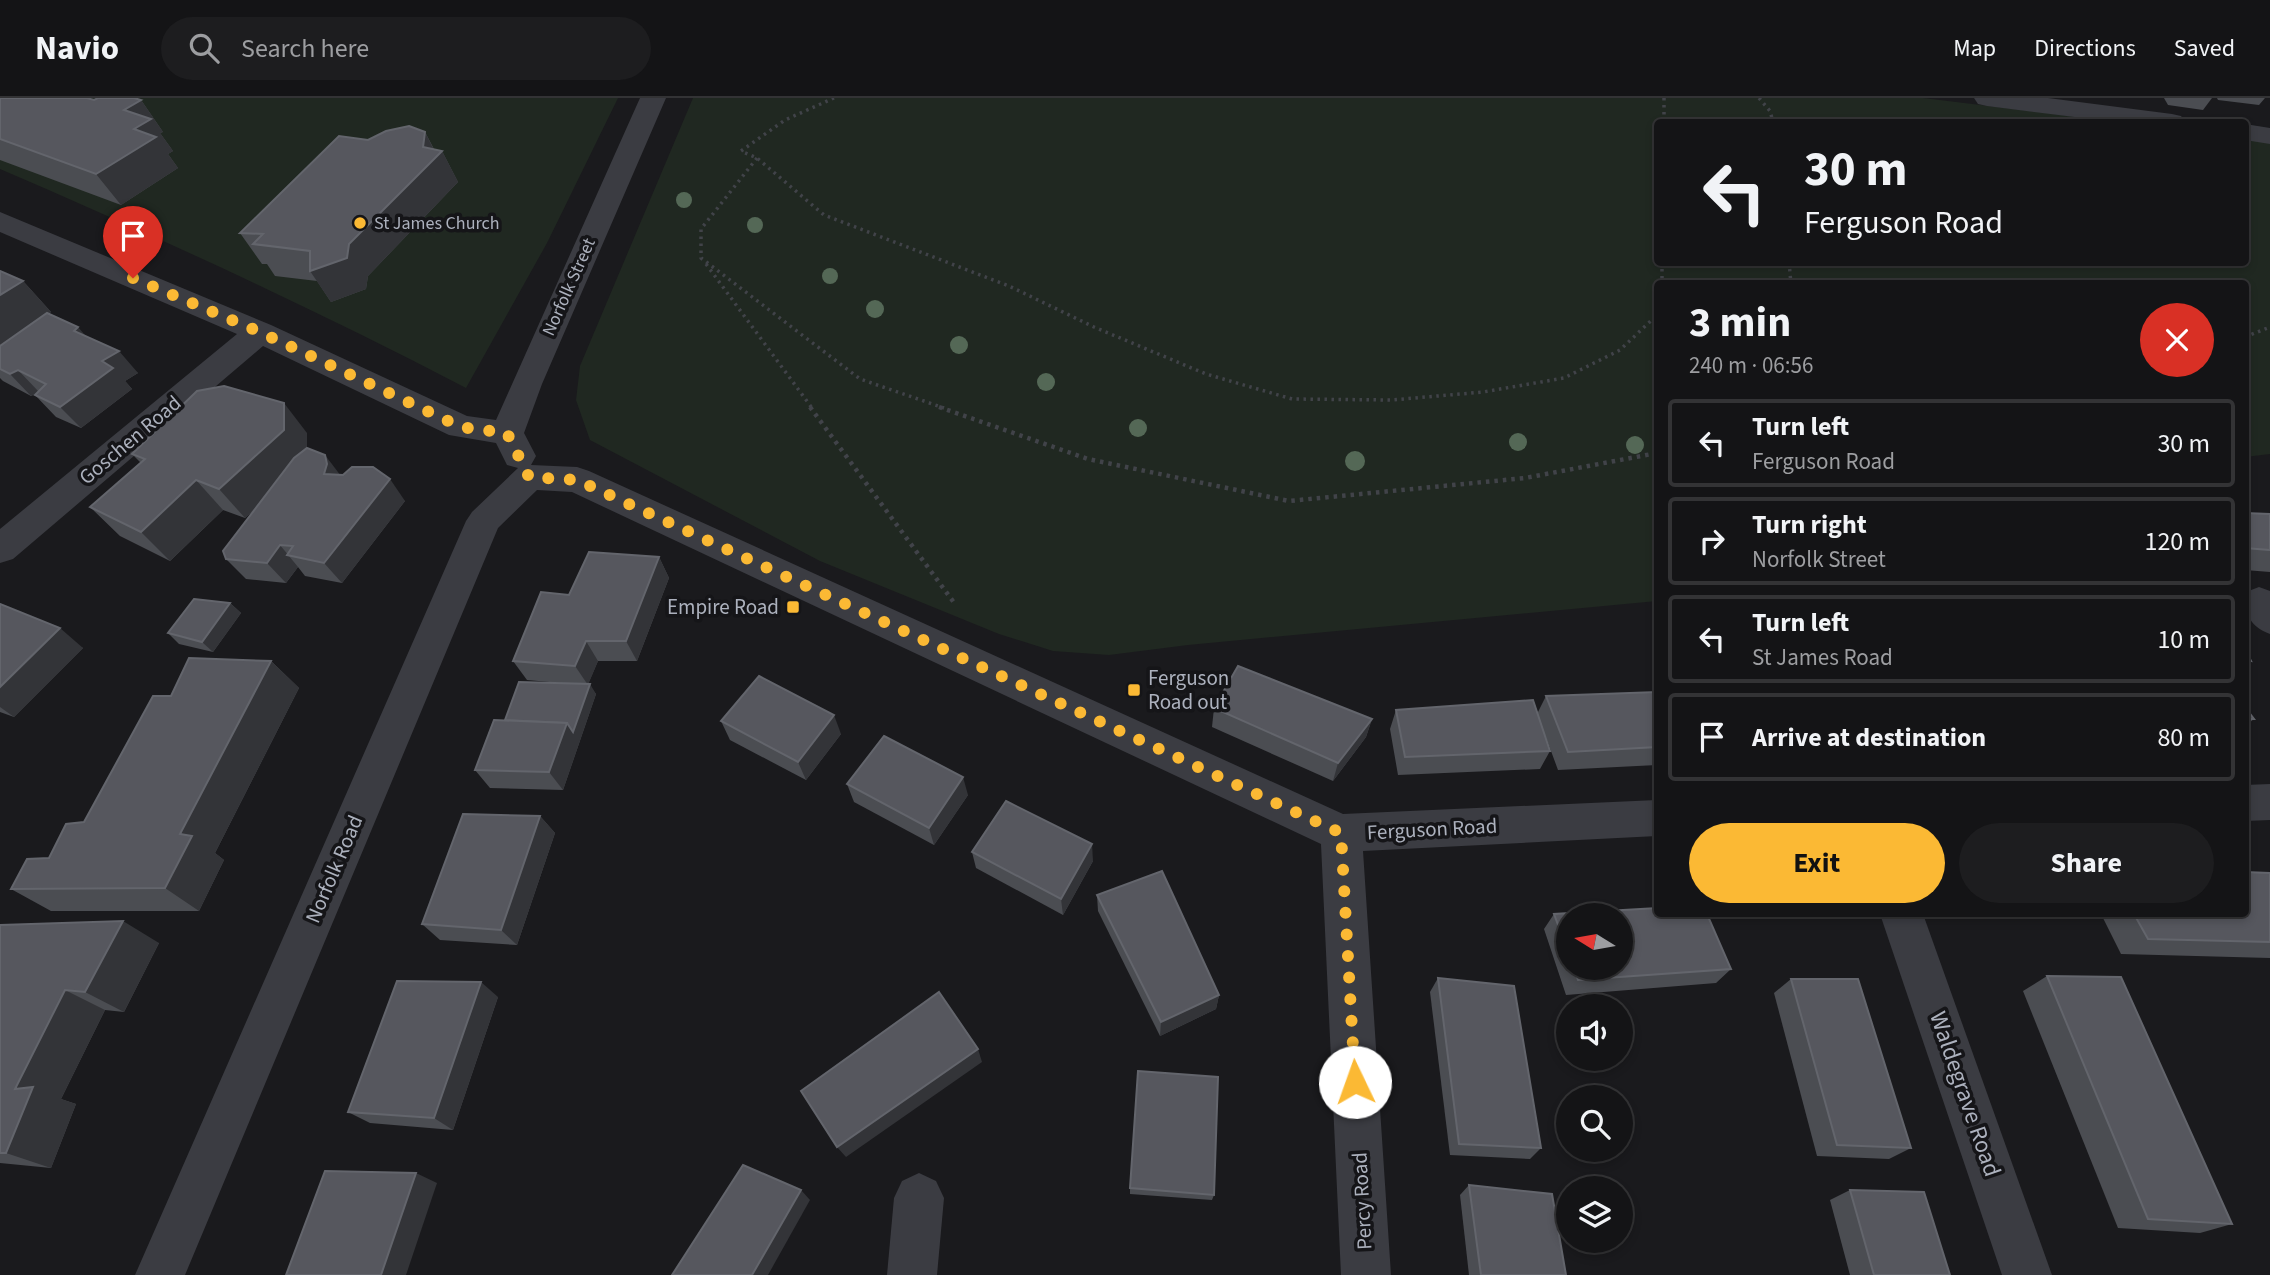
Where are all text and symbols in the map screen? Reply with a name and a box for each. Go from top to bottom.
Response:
search box [161,17,651,80]
text: Navio [35,25,119,72]
icon: search [185,29,223,67]
text: Search here [241,30,369,67]
text: Map [1953,31,1996,66]
text: Directions [2034,31,2136,66]
text: Saved [2174,31,2235,66]
text: 30 m [1804,135,1908,205]
icon: left [1689,147,1780,238]
text: Ferguson Road [1804,200,2003,246]
pin [103,206,163,278]
place label: St James Church [374,211,499,236]
marker: St James Church [352,215,368,231]
icon: arrive [114,217,152,255]
street label: Norfolk Street [536,234,602,340]
text: 3 min [1689,293,1791,353]
button: close [2140,303,2214,377]
text: 240 m · 06:56 [1689,349,1813,382]
street label: Goschen Road [72,388,188,492]
text: Turn left [1752,408,1849,445]
icon: left [1693,424,1731,462]
text: 30 m [2157,425,2210,462]
text: Ferguson Road [1752,445,1895,478]
text: Turn right [1752,506,1867,543]
icon: right [1693,522,1731,560]
text: 120 m [2144,523,2210,560]
text: Norfolk Street [1752,543,1886,576]
place label: Empire Road [667,592,779,622]
marker: Empire Road [785,599,801,615]
text: Turn left [1752,604,1849,641]
icon: left [1693,620,1731,658]
text: 10 m [2157,621,2210,658]
text: St James Road [1752,641,1893,674]
place label: Ferguson Road out [1148,663,1229,717]
marker: Ferguson Road out [1126,682,1142,698]
icon: arrive [1693,718,1731,756]
text: Arrive at destination [1752,719,1986,756]
text: 80 m [2157,719,2210,756]
street label: Norfolk Road [298,810,370,928]
street label: Ferguson Road [1366,811,1498,847]
button: Exit [1689,823,1945,903]
button: Share [1959,823,2214,903]
north arrow [1556,903,1633,980]
map controls [1556,903,1633,1253]
button: sound [1556,994,1633,1071]
street label: Waldegrave Road [1920,1007,2010,1181]
position arrow [1318,1045,1392,1119]
button: search [1556,1085,1633,1162]
street label: Percy Road [1344,1151,1380,1251]
button: layers [1556,1176,1633,1253]

